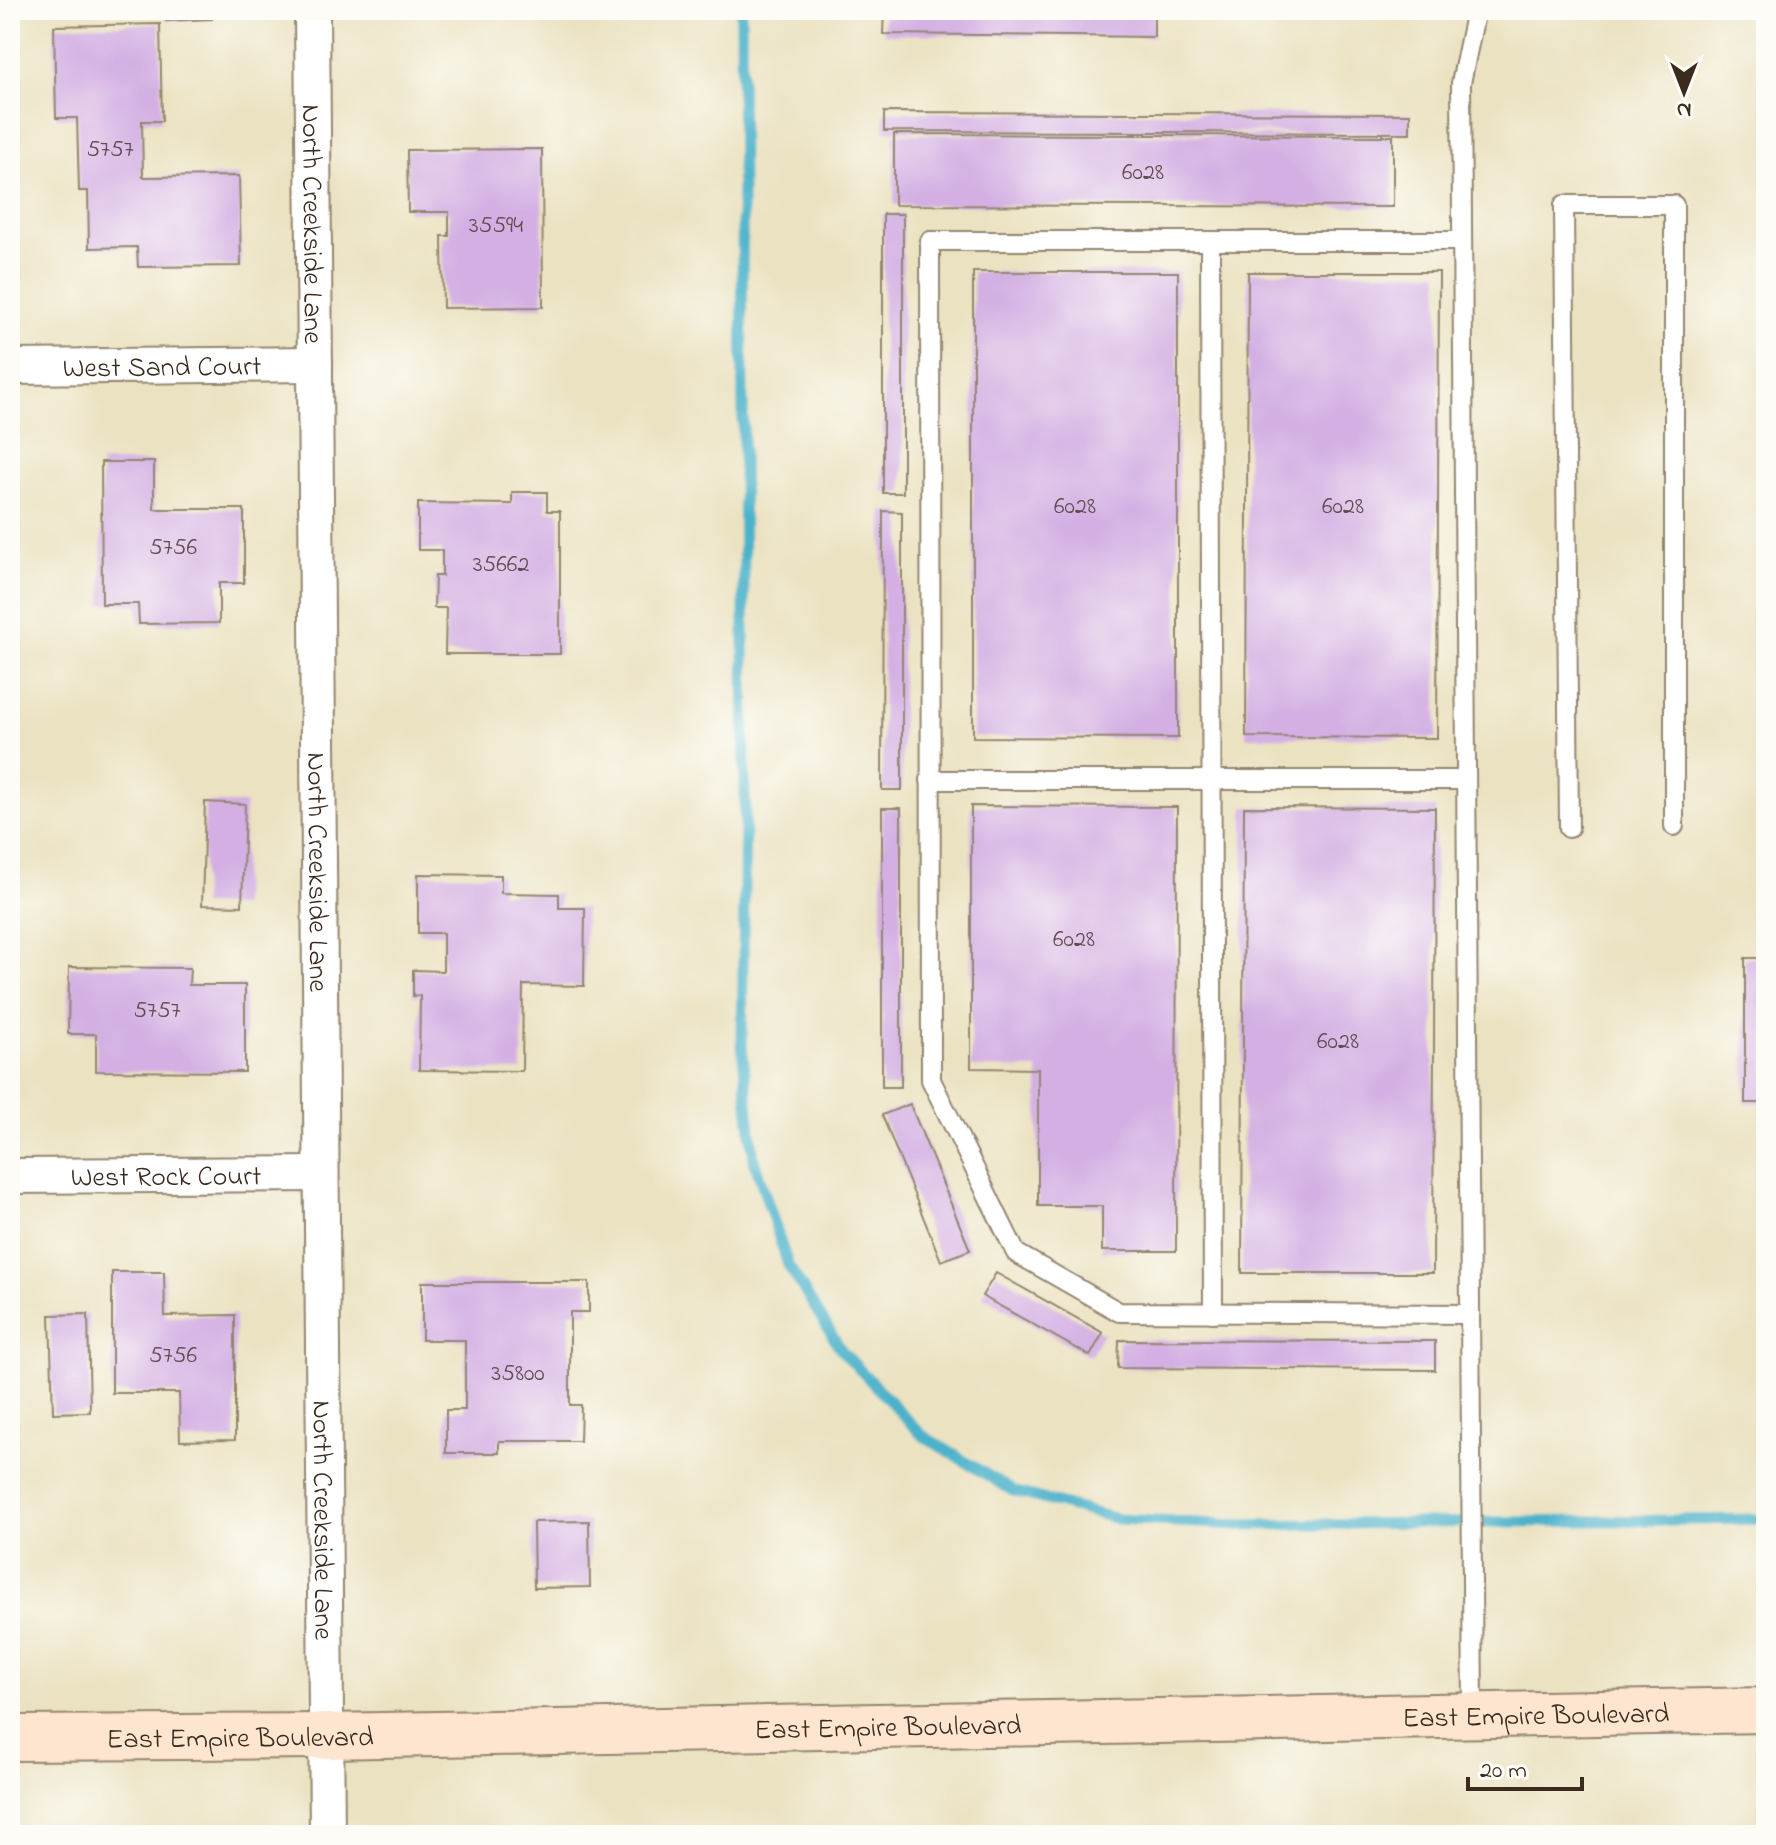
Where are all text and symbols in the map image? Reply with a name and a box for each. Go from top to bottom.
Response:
north arrow [1644,52,1724,132]
text: N [1677,93,1691,125]
street label: North Creekside Lane [289,104,332,345]
house number: 5757 [86,133,134,168]
house number: 6028 [1122,156,1164,191]
house number: 35594 [469,209,523,244]
street label: West Sand Court [63,348,262,390]
house number: 6028 [1054,490,1096,525]
house number: 6028 [1322,490,1364,525]
house number: 5756 [149,531,197,566]
house number: 35662 [473,548,529,583]
street label: North Creekside Lane [294,752,337,993]
house number: 6028 [1053,923,1095,958]
house number: 5757 [133,994,181,1029]
house number: 6028 [1317,1025,1359,1060]
street label: West Rock Court [71,1157,262,1200]
house number: 5756 [149,1339,197,1374]
house number: 35800 [491,1357,545,1392]
street label: North Creekside Lane [299,1400,342,1641]
street label: East Empire Boulevard [1402,1695,1670,1741]
street label: East Empire Boulevard [754,1706,1022,1752]
street label: East Empire Boulevard [106,1718,374,1761]
scale bar [1468,1741,1582,1791]
text: 20 m [1480,1754,1527,1789]

